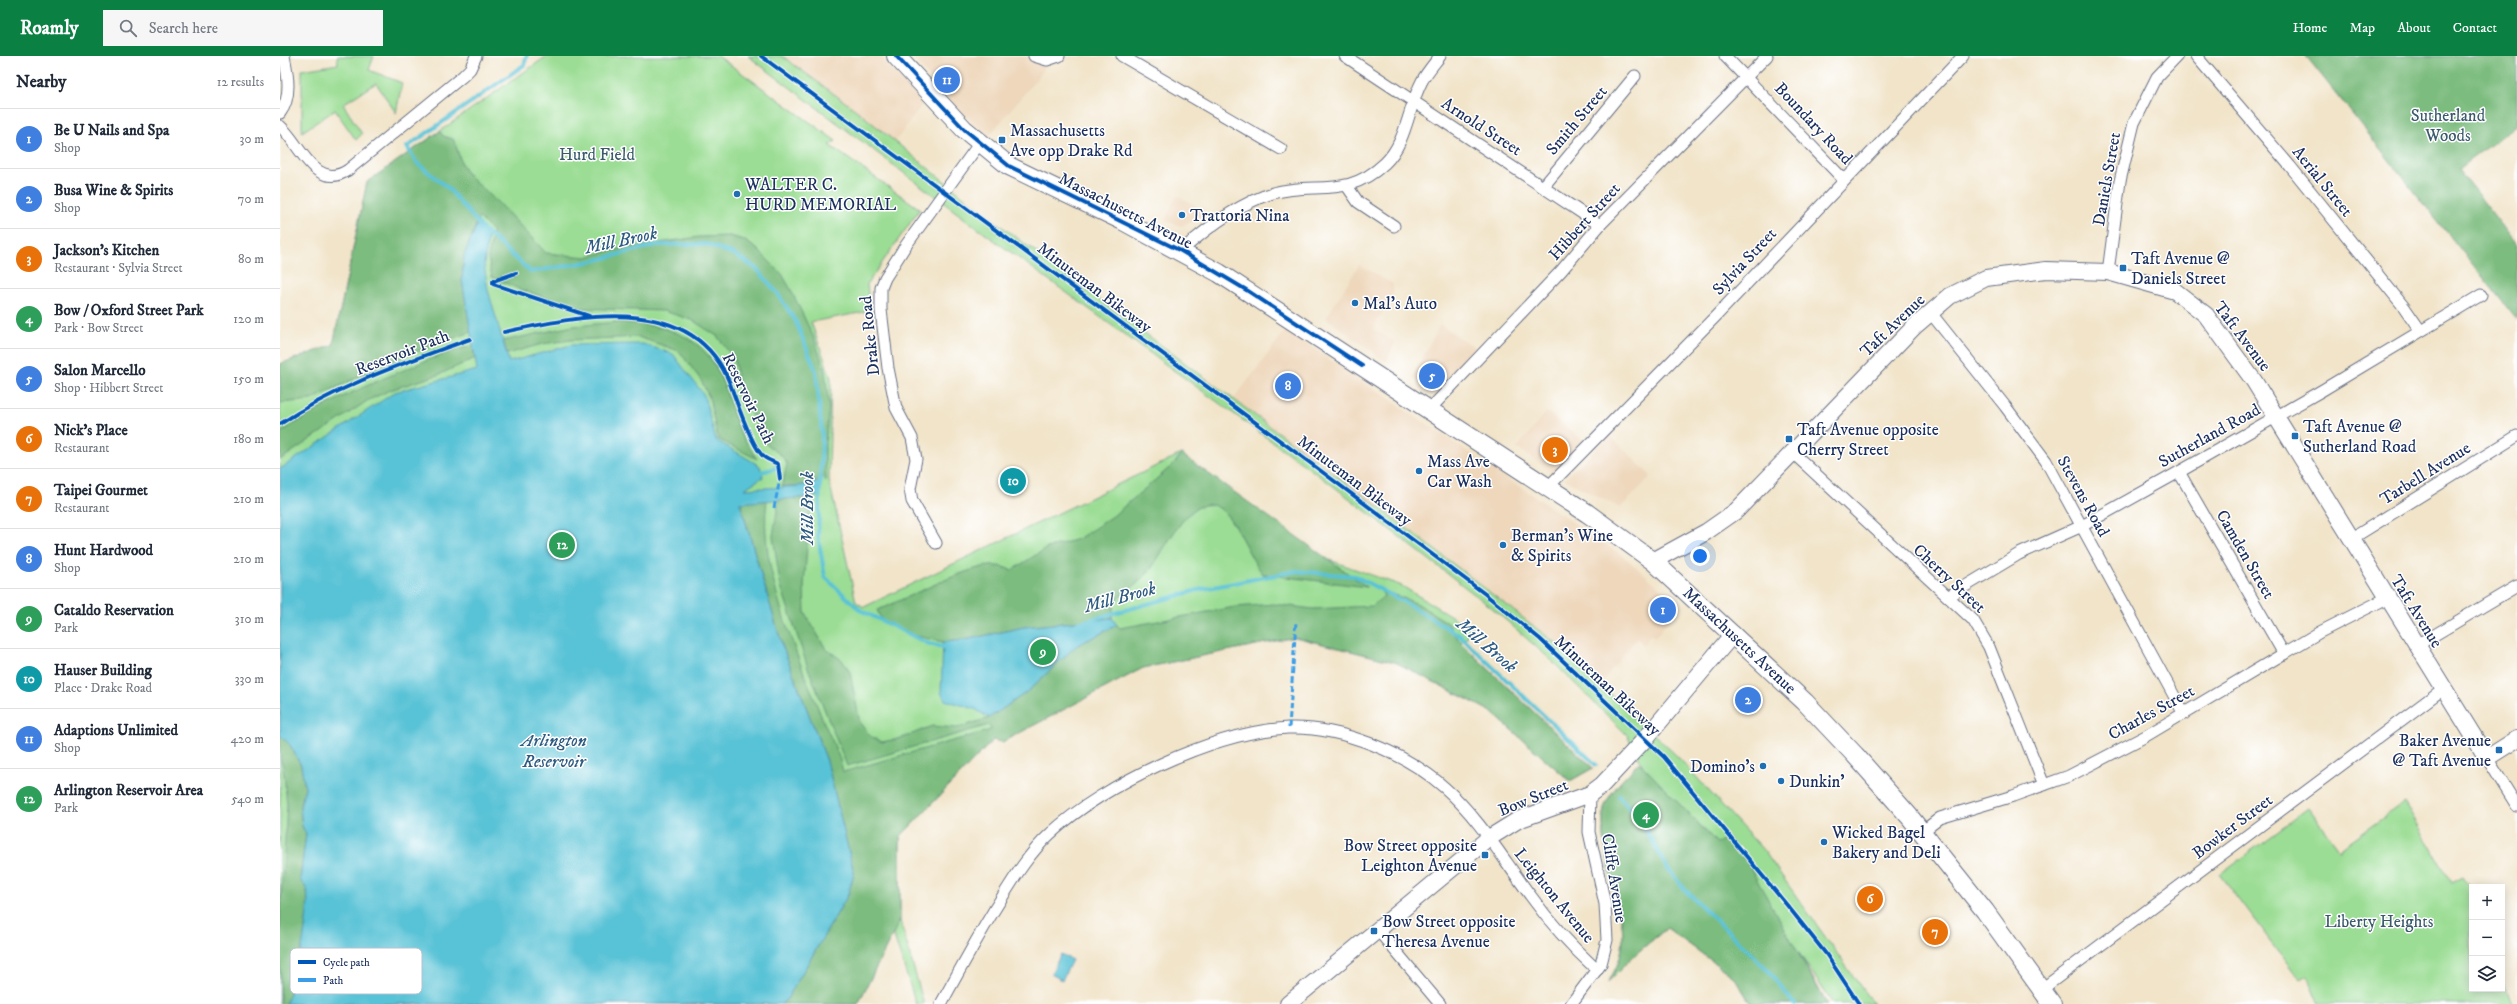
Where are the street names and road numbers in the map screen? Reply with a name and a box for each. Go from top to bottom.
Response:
street label: Boundary Road [1769,78,1857,170]
street label: Smith Street [1541,81,1613,160]
street label: Arnold Street [1437,93,1526,161]
street label: Daniels Street [2088,130,2126,228]
street label: Aerial Street [2287,142,2358,222]
street label: Massachusetts Avenue [1055,168,1196,254]
street label: Hibbert Street [1544,178,1626,265]
street label: Sylvia Street [1708,223,1782,300]
street label: Minuteman Bikeway [1033,237,1157,339]
street label: Taft Avenue [1856,289,1930,362]
street label: Drake Road [855,294,885,377]
street label: Taft Avenue [2209,297,2276,376]
street label: Reservoir Path [352,325,453,381]
street label: Reservoir Path [717,349,780,448]
street label: Sutherland Road [2155,399,2265,473]
street label: Minuteman Bikeway [1293,430,1417,532]
street label: Tarbell Avenue [2376,437,2475,510]
street label: Stevens Road [2052,452,2115,541]
street label: Camden Street [2211,506,2280,604]
street label: Cherry Street [1908,539,1991,618]
street label: Taft Avenue [2385,571,2447,652]
street label: Massachusetts Avenue [1678,582,1801,699]
street label: Minuteman Bikeway [1549,631,1666,742]
street label: Charles Street [2104,680,2199,746]
street label: Bow Street [1495,774,1572,822]
street label: Bowker Street [2188,789,2278,864]
street label: Cliffe Avenue [1596,832,1632,924]
street label: Leighton Avenue [1509,844,1599,948]

